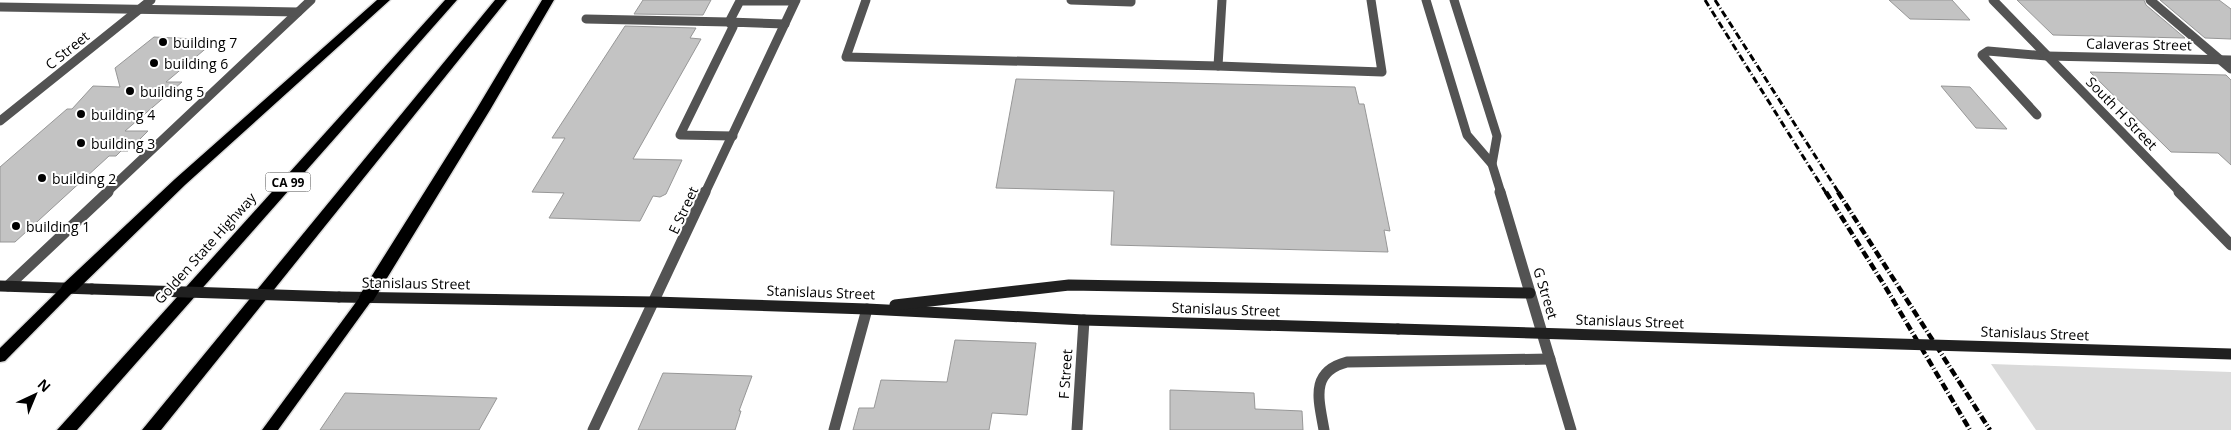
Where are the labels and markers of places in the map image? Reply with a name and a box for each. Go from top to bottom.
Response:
place label: building 7 [173,33,237,52]
marker: building 7 [157,36,169,48]
place label: building 6 [164,54,228,73]
marker: building 6 [148,57,160,69]
place label: building 5 [140,82,204,101]
marker: building 5 [124,85,136,97]
place label: building 4 [91,105,155,124]
marker: building 4 [75,108,87,120]
place label: building 3 [91,134,155,153]
marker: building 3 [75,137,87,149]
place label: building 2 [52,169,116,188]
marker: building 2 [36,172,48,184]
place label: building 1 [26,217,90,236]
marker: building 1 [10,220,22,232]

